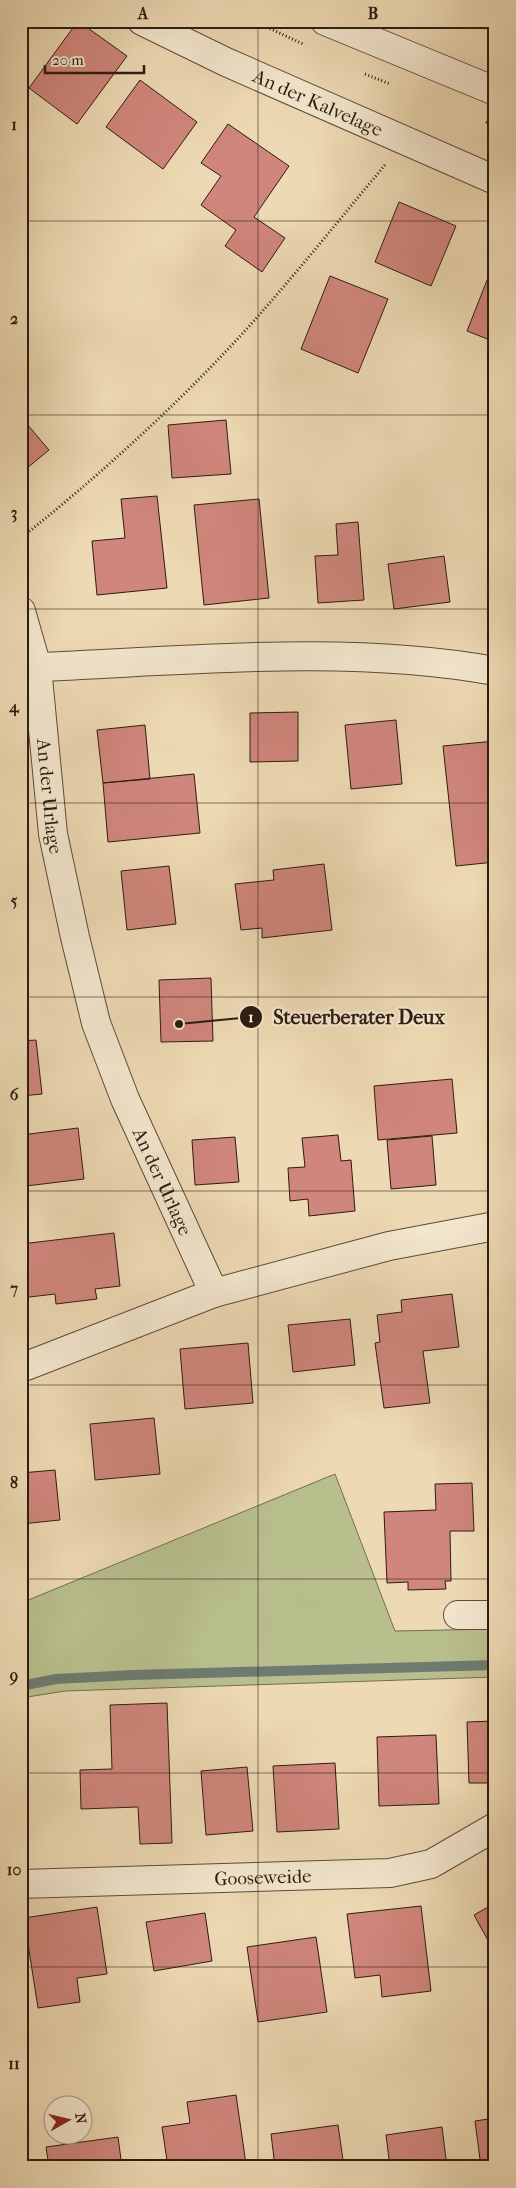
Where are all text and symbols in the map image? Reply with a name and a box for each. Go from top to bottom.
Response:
text: A [137,4,149,23]
text: B [368,4,378,23]
scale bar [45,42,144,74]
text: 20 m [52,51,84,69]
street label: An der Kalvelage [249,65,386,141]
text: 1 [11,115,17,134]
text: 2 [10,309,18,328]
text: 3 [11,503,17,523]
text: 4 [8,697,20,717]
street label: An der Urlage [32,737,67,856]
text: 5 [11,891,18,910]
callout: Steuerberater Deux [238,999,455,1034]
text: Steuerberater Deux [273,1006,445,1029]
text: 1 [248,1008,254,1026]
text: 6 [10,1085,19,1104]
street label: An der Urlage [127,1124,196,1239]
text: 7 [9,1279,18,1298]
text: 8 [10,1473,18,1492]
text: 9 [9,1666,18,1686]
text: 10 [7,1860,21,1879]
street label: Gooseweide [214,1865,312,1890]
text: 11 [8,2054,20,2073]
north arrow [42,2096,92,2146]
text: N [71,2112,90,2125]

